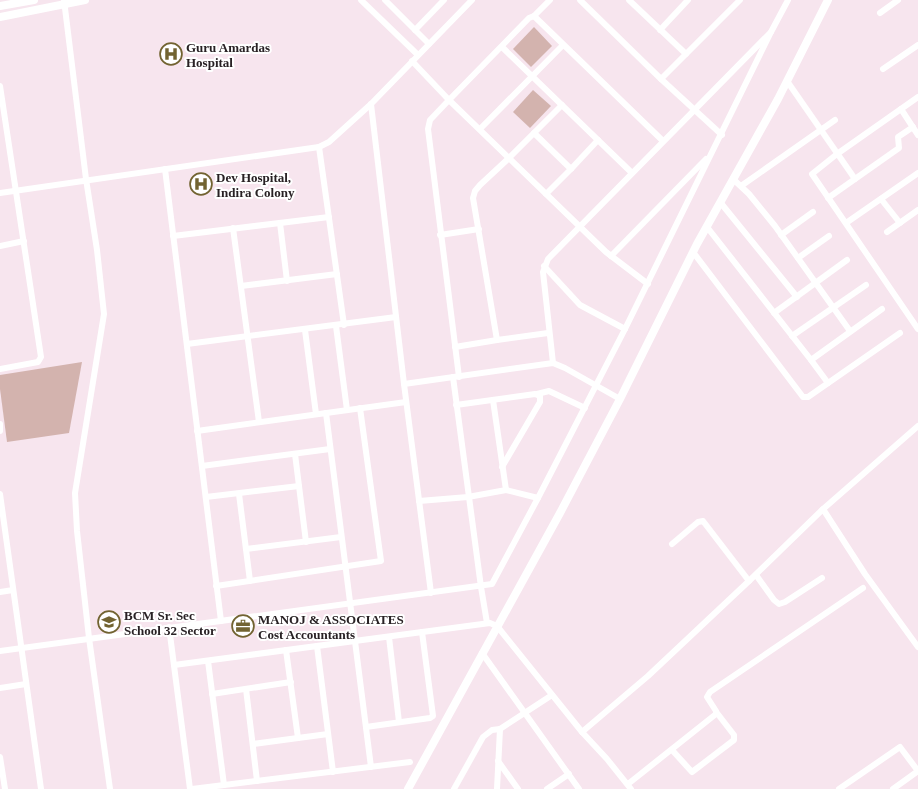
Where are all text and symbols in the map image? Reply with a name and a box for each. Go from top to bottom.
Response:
place label: Guru Amardas Hospital [186,40,270,70]
hospital icon: Guru Amardas Hospital [158,41,184,67]
place label: Dev Hospital, Indira Colony [216,170,295,200]
hospital icon: Dev Hospital, Indira Colony [188,171,214,197]
place label: BCM Sr. Sec School 32 Sector [124,608,216,638]
school or university icon: BCM Sr. Sec School 32 Sector [96,609,122,635]
place label: MANOJ & ASSOCIATES Cost Accountants [258,612,404,642]
office icon: MANOJ & ASSOCIATES Cost Accountants [230,613,256,639]

